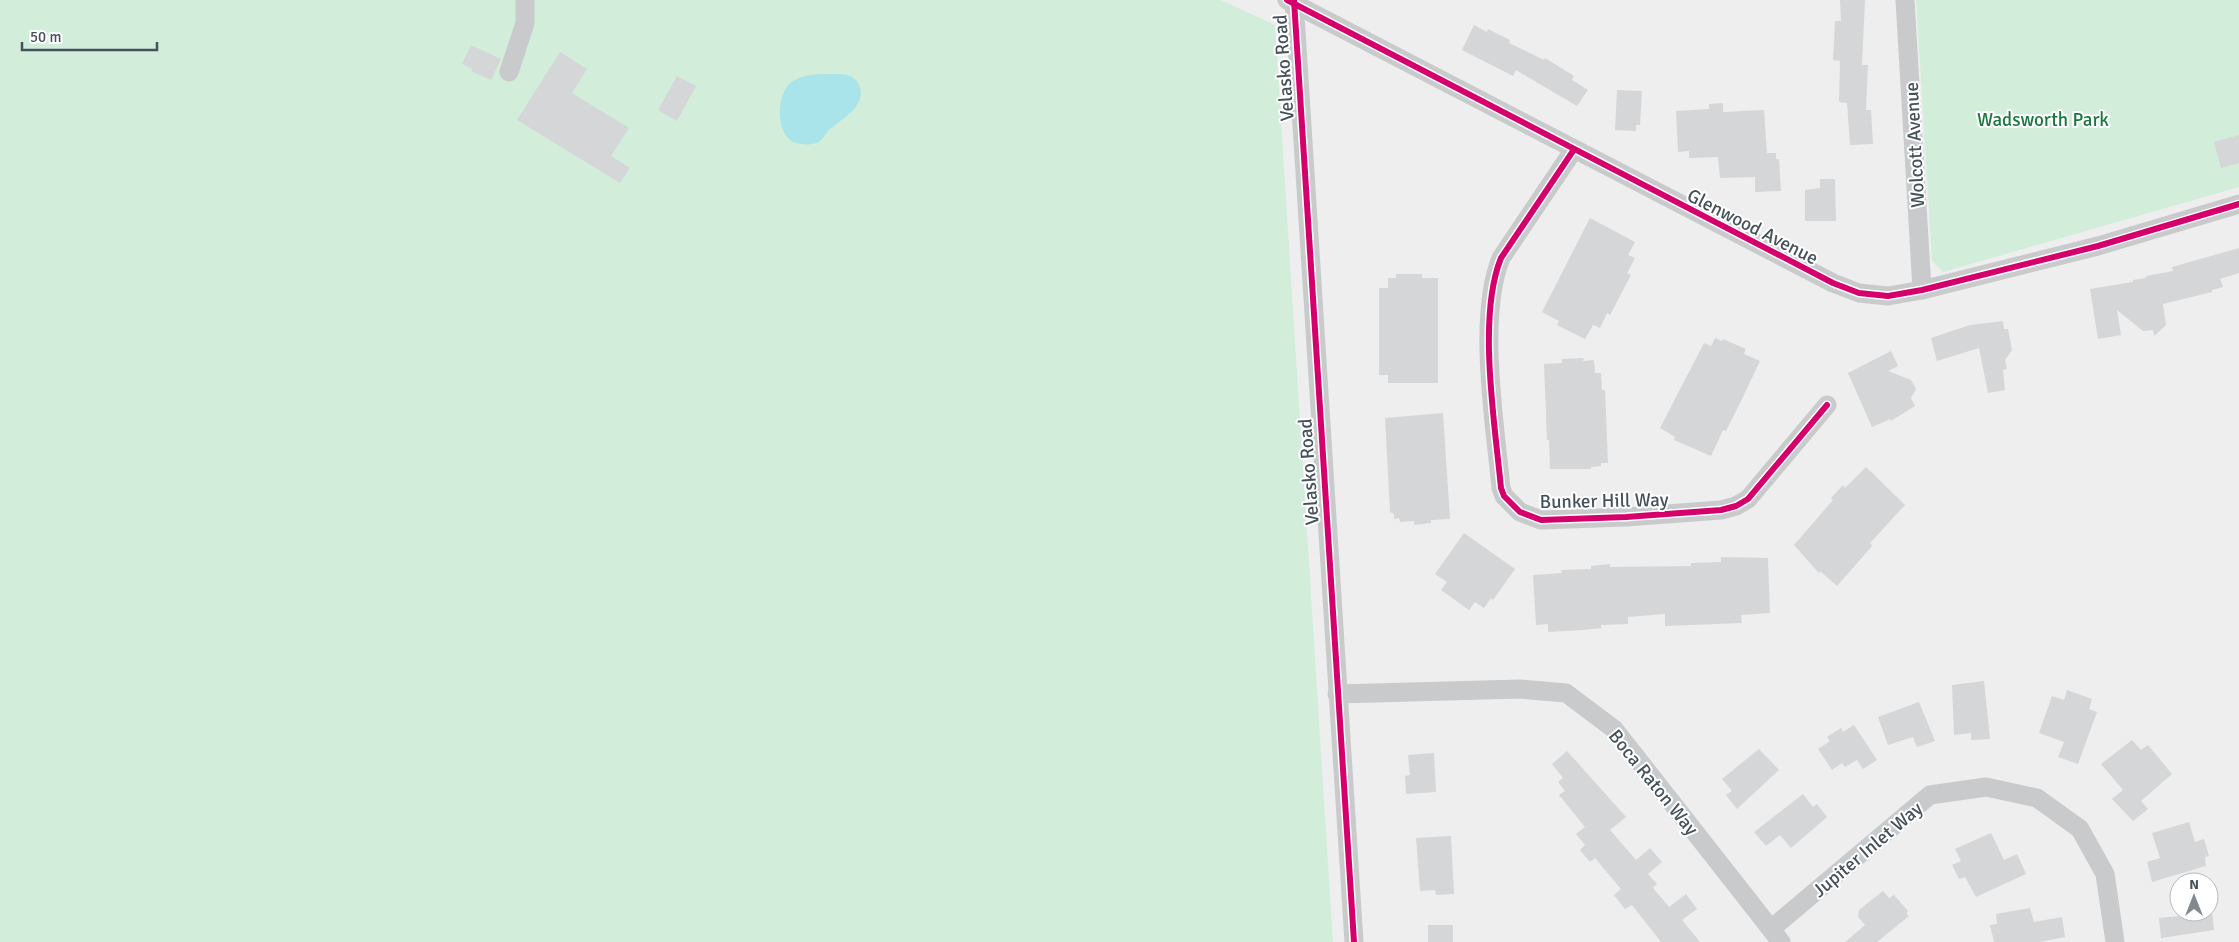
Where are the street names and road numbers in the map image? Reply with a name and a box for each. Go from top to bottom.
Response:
street label: Velasko Road [1268,14,1300,122]
street label: Wolcott Avenue [1900,81,1930,209]
street label: Glenwood Avenue [1683,183,1822,270]
street label: Velasko Road [1293,418,1325,526]
street label: Bunker Hill Way [1539,488,1669,514]
street label: Boca Raton Way [1603,725,1703,841]
street label: Jupiter Inlet Way [1808,797,1928,903]

